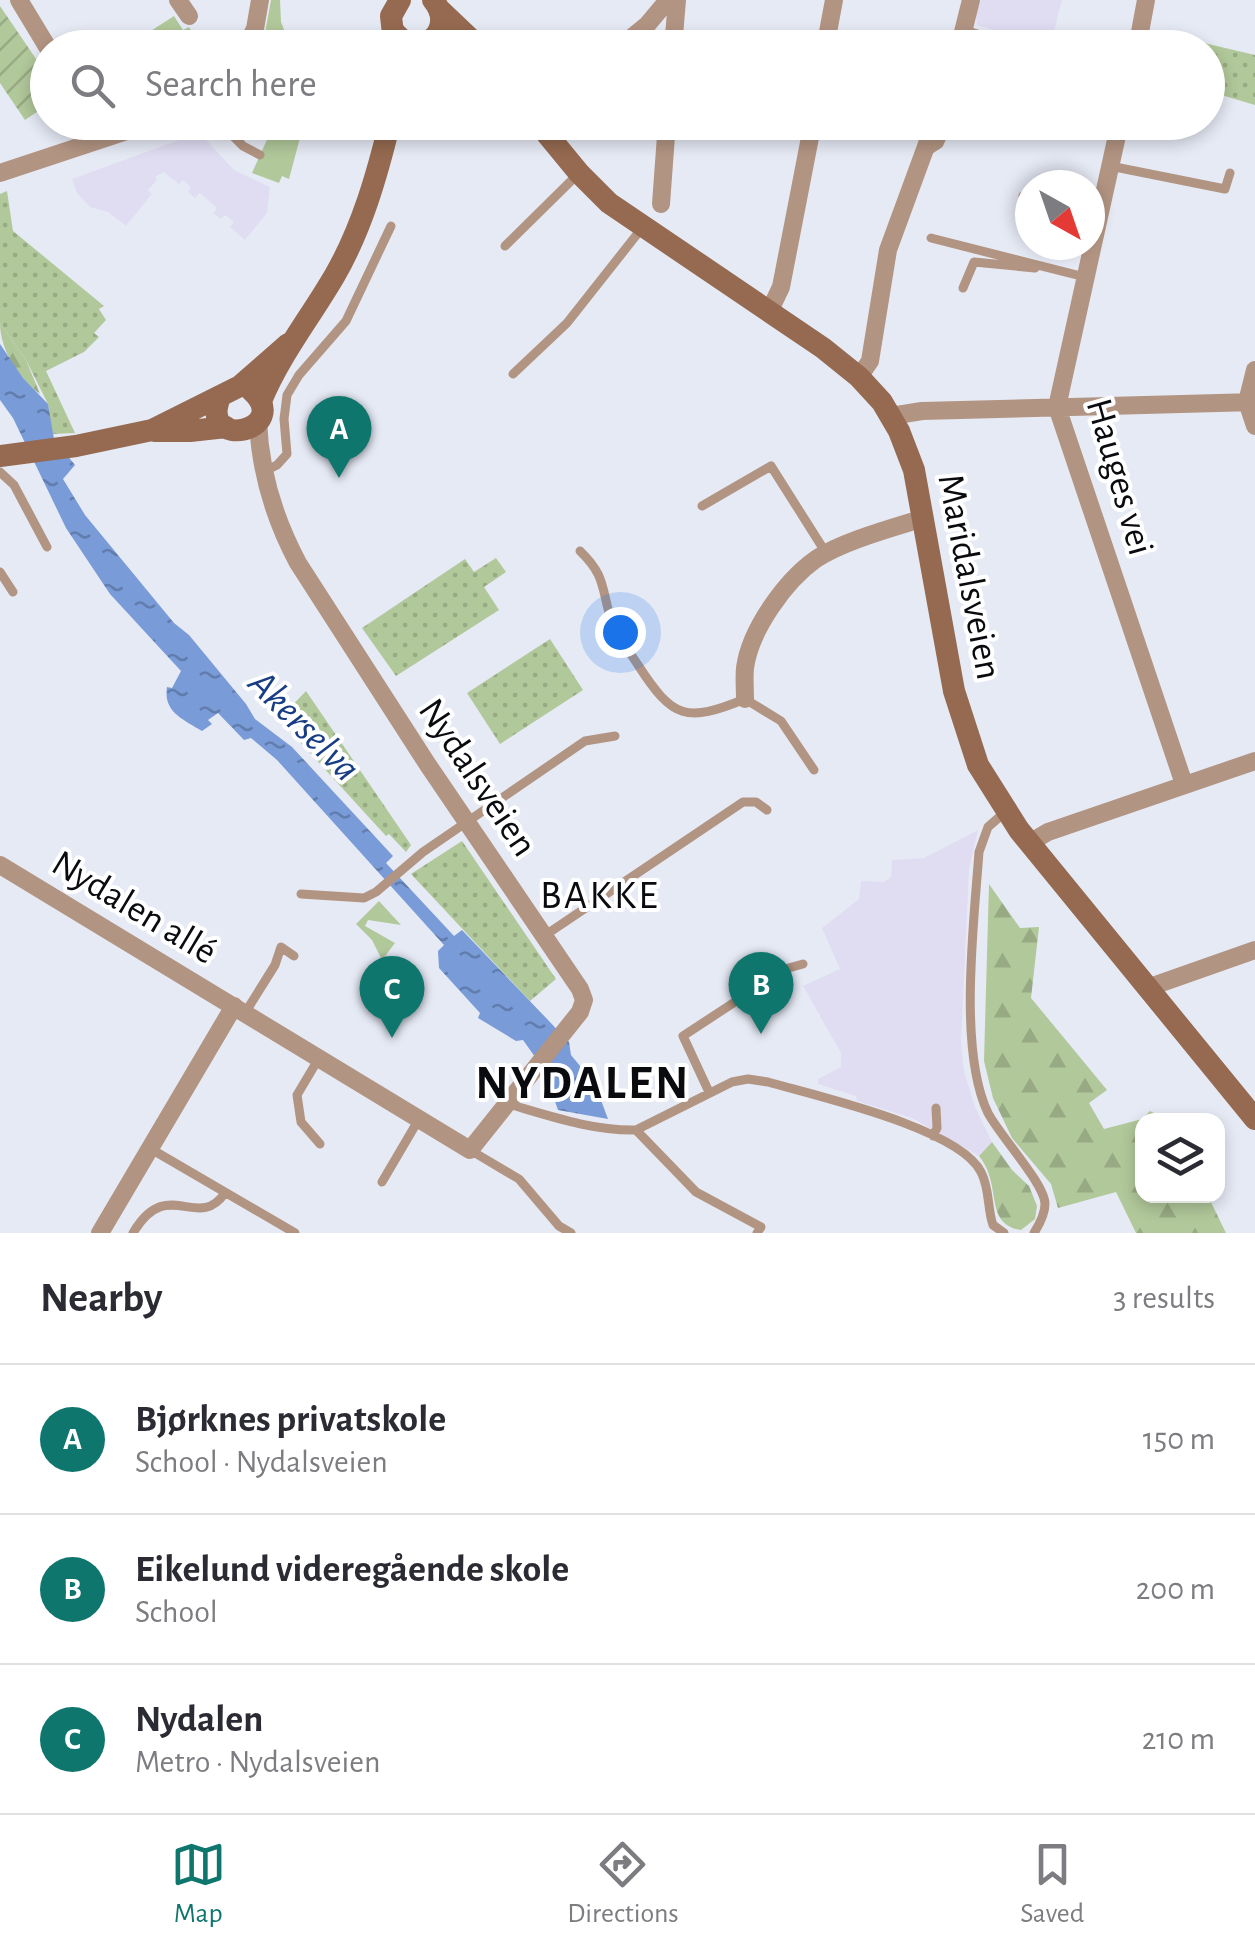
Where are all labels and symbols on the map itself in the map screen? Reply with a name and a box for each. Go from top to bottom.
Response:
north arrow [1015,170,1105,260]
street label: Hauges vei [1079,394,1159,560]
pin: A [306,396,372,478]
street label: Maridalsveien [930,471,1008,683]
your location [595,607,646,658]
water label: Akerselva [240,662,367,789]
street label: Nydalsveien [411,693,543,863]
street label: Nydalen allé [45,844,223,972]
district label: BAKKE [540,876,660,916]
pin: B [728,952,794,1034]
pin: C [360,956,424,1038]
district label: NYDALEN [475,1060,691,1108]

